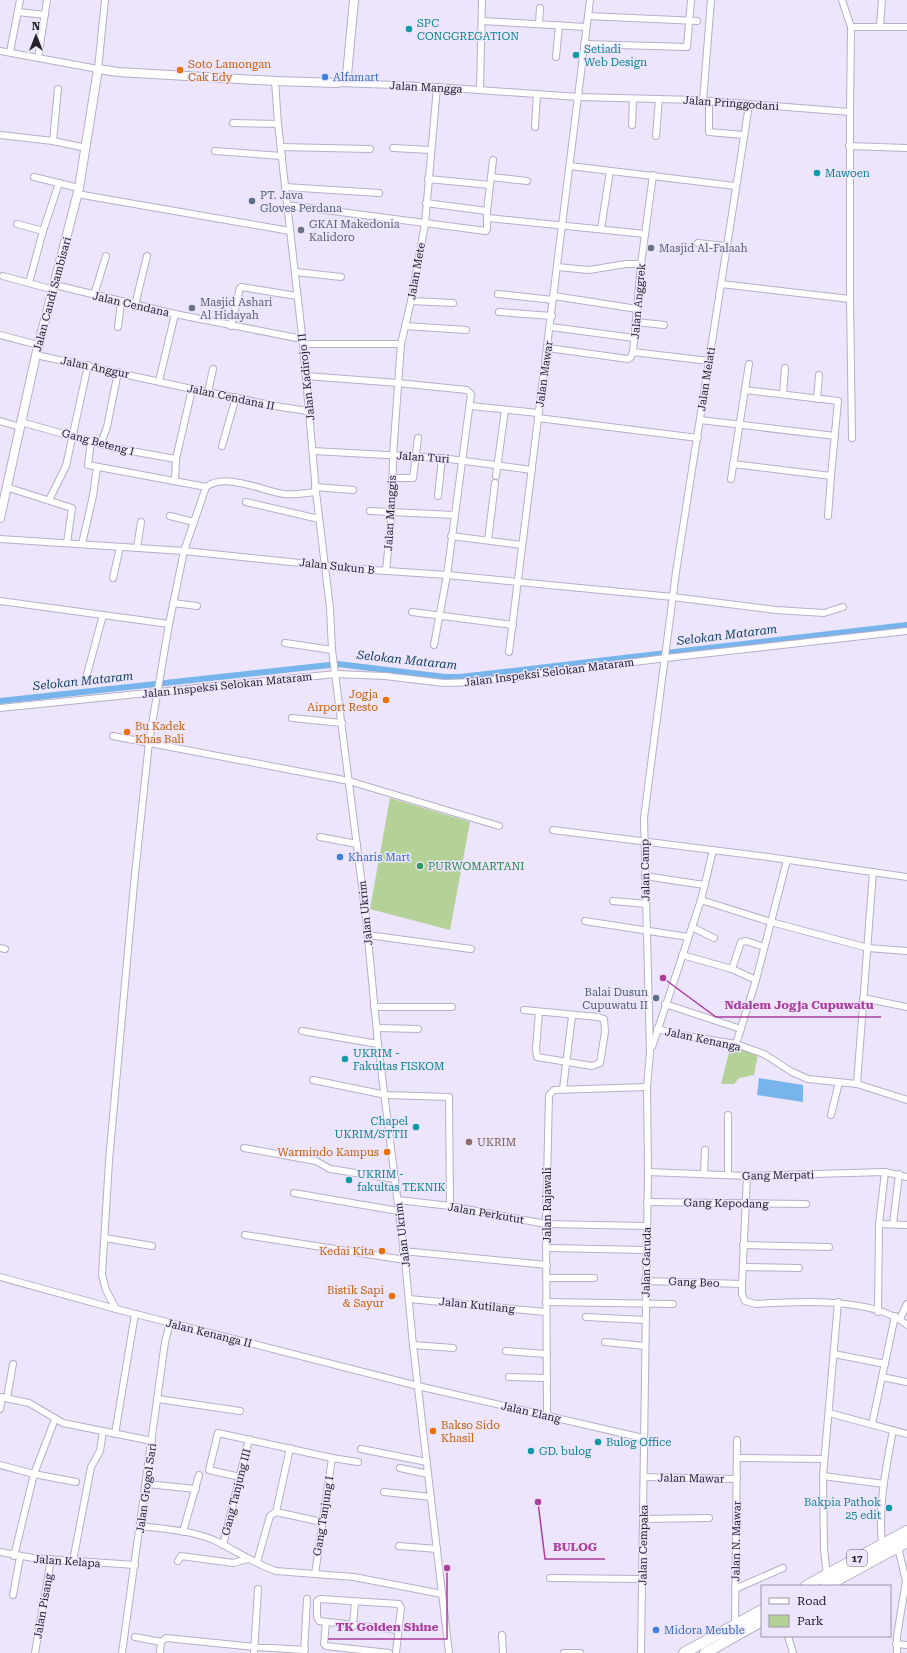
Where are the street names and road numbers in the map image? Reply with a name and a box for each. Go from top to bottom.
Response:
street label: Jalan Mangga [389,79,463,96]
street label: Jalan Pringgodani [683,94,780,113]
street label: Jalan Candi Sambisari [31,235,74,353]
street label: Jalan Mete [405,242,428,301]
street label: Jalan Anggrek [629,263,648,339]
street label: Jalan Cendana [91,289,171,320]
street label: Jalan Kadirojo II [295,333,318,421]
street label: Jalan Mawar [533,340,556,408]
street label: Jalan Melati [695,346,718,412]
street label: Jalan Anggur [59,354,131,381]
street label: Jalan Cendana II [186,382,276,413]
street label: Gang Beteng I [60,427,136,458]
street label: Jalan Turi [396,449,450,466]
street label: Jalan Manggis [382,475,399,551]
street label: Jalan Sukun B [299,556,375,577]
street label: Jalan Inspeksi Selokan Mataram [463,656,635,689]
street label: Jalan Inspeksi Selokan Mataram [141,670,313,701]
street label: Jalan Camp [638,839,653,901]
street label: Jalan Ukrim [356,880,375,946]
street label: Jalan Kenanga [664,1025,742,1054]
street label: Jalan Rajawali [541,1167,554,1243]
street label: Gang Merpati [742,1168,815,1183]
street label: Gang Kepodang [683,1196,769,1211]
street label: Jalan Perkutut [447,1200,525,1227]
street label: Jalan Ukrim [392,1202,413,1268]
street label: Jalan Garuda [639,1227,654,1297]
street label: Gang Beo [668,1275,720,1290]
street label: Jalan Kutilang [438,1295,516,1316]
street label: Jalan Kenanga II [165,1317,253,1350]
street label: Jalan Elang [500,1399,563,1426]
street label: Jalan Grogol Sari [134,1442,159,1534]
street label: Gang Tanjung III [219,1447,254,1537]
street label: Jalan Mawar [658,1471,725,1486]
street label: Gang Tanjung I [311,1475,336,1557]
street label: Jalan N. Mawar [729,1500,744,1581]
street label: Jalan Cempaka [636,1504,651,1585]
road number: 17 [847,1550,867,1566]
street label: Jalan Kelapa [33,1553,101,1570]
street label: Jalan Pisang [31,1572,56,1640]

